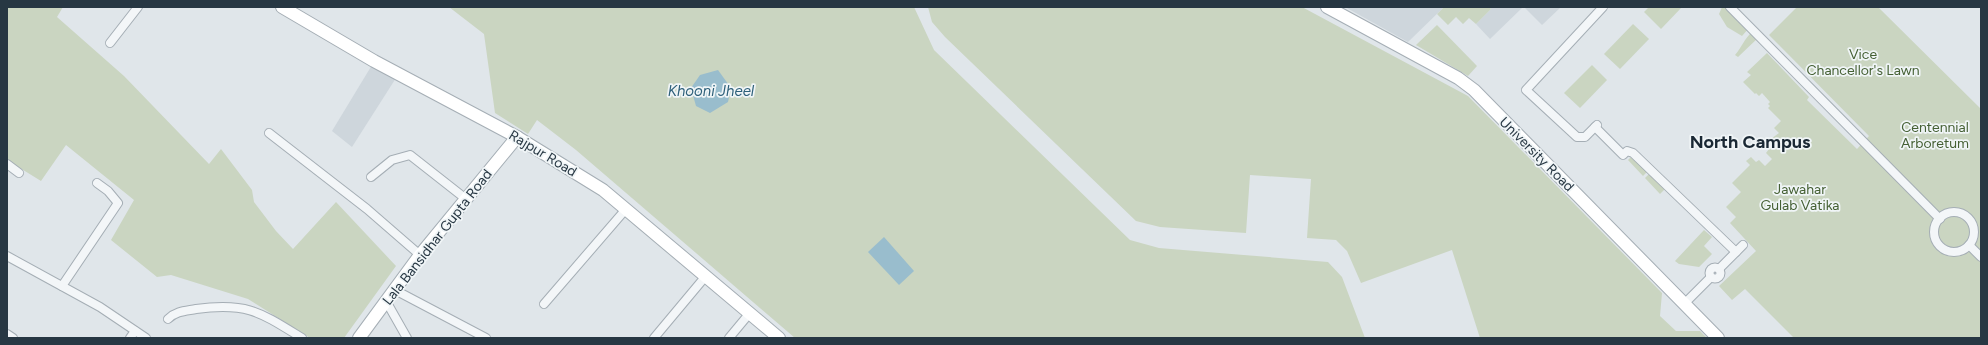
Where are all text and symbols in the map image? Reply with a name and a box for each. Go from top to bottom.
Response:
park label: Vice Chancellor's Lawn [1807,46,1920,79]
water label: Khooni Jheel [668,82,755,100]
street label: University Road [1496,113,1578,195]
park label: Centennial Arboretum [1901,119,1969,152]
street label: Rajpur Road [506,127,580,180]
district label: North Campus [1690,131,1811,153]
street label: Lala Bansidhar Gupta Road [379,166,496,309]
park label: Jawahar Gulab Vatika [1761,181,1839,214]

